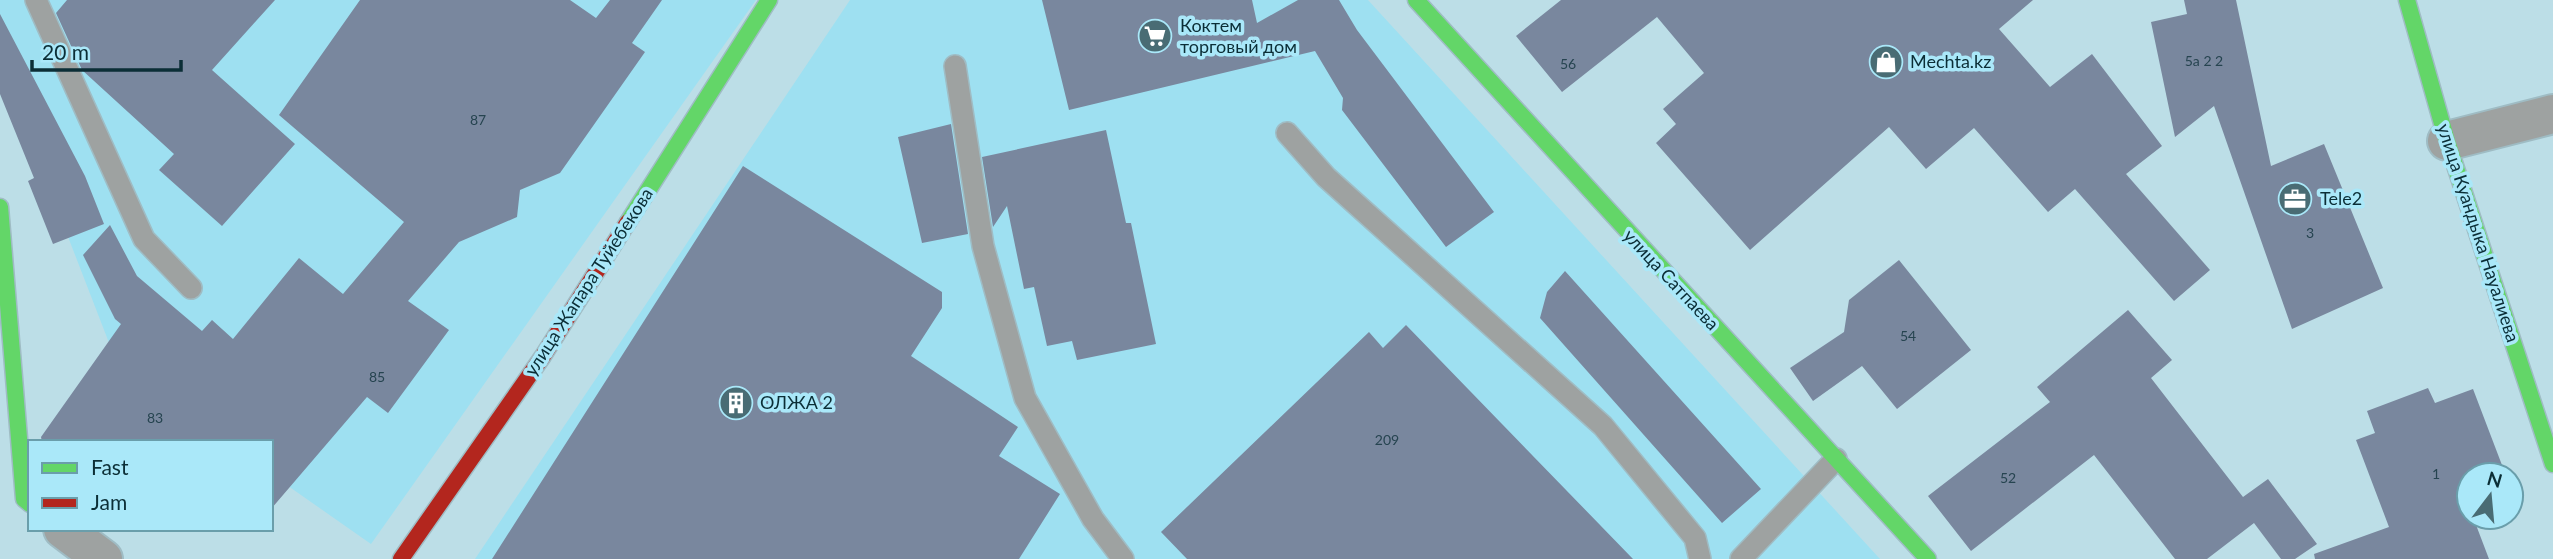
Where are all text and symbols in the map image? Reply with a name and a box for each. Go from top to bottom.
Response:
place label: Коктем торговый дом [1180,14,1297,57]
supermarket icon: Коктем торговый дом [1136,17,1174,55]
scale bar [32,28,180,72]
text: 20 m [42,39,89,64]
shop icon: Mechta.kz [1867,43,1905,81]
place label: Mechta.kz [1910,50,1991,72]
house number: 5а 2 2 [2185,52,2223,69]
house number: 56 [1560,55,1576,72]
house number: 87 [470,111,486,128]
street label: улица Куандыка Науалиева [2433,121,2525,345]
office icon: Tele2 [2276,180,2314,218]
street label: улица Жапара Туйебекова [519,184,657,379]
place label: Tele2 [2320,187,2362,209]
street label: улица Сатпаева [1619,224,1724,334]
house number: 3 [2306,224,2314,241]
house number: 54 [1900,327,1916,344]
house number: 85 [369,368,385,385]
building icon: ОЛЖА 2 [717,384,755,422]
place label: ОЛЖА 2 [760,391,833,413]
house number: 83 [147,409,163,426]
house number: 209 [1375,431,1399,448]
legend [28,440,273,531]
text: Fast [91,454,129,479]
north arrow [2455,461,2525,531]
house number: 1 [2432,465,2440,482]
text: N [2485,466,2505,492]
house number: 52 [2000,469,2016,486]
text: Jam [91,489,127,514]

